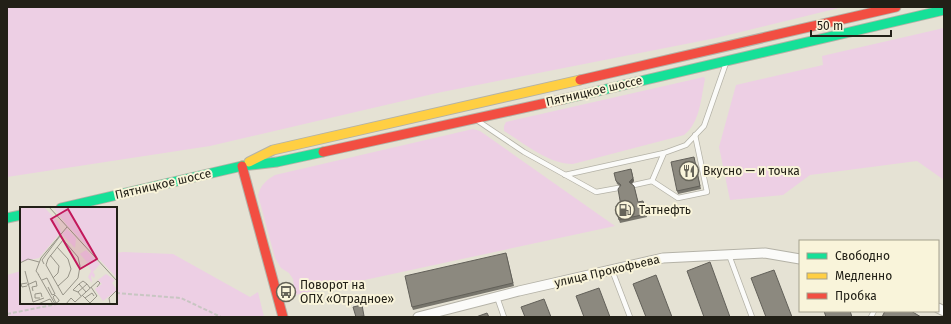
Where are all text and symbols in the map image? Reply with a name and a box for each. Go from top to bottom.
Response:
scale bar [811,12,891,38]
text: 50 m [817,19,843,33]
street label: Пятницкое шоссе [544,73,644,109]
restaurant icon: Вкусно — и точка [678,160,700,182]
place label: Вкусно — и точка [703,164,800,178]
street label: Пятницкое шоссе [113,166,213,202]
fuel station icon: Татнефть [614,199,636,221]
place label: Татнефть [639,203,691,217]
inset map [20,207,117,304]
legend [799,240,939,312]
text: Свободно [835,249,890,263]
street label: улица Прокофьева [553,252,661,290]
text: Медленно [835,269,892,283]
place label: Поворот на ОПХ «Отрадное» [300,278,394,306]
bus stop icon: Поворот на ОПХ «Отрадное» [275,281,297,303]
text: Пробка [835,289,877,303]

